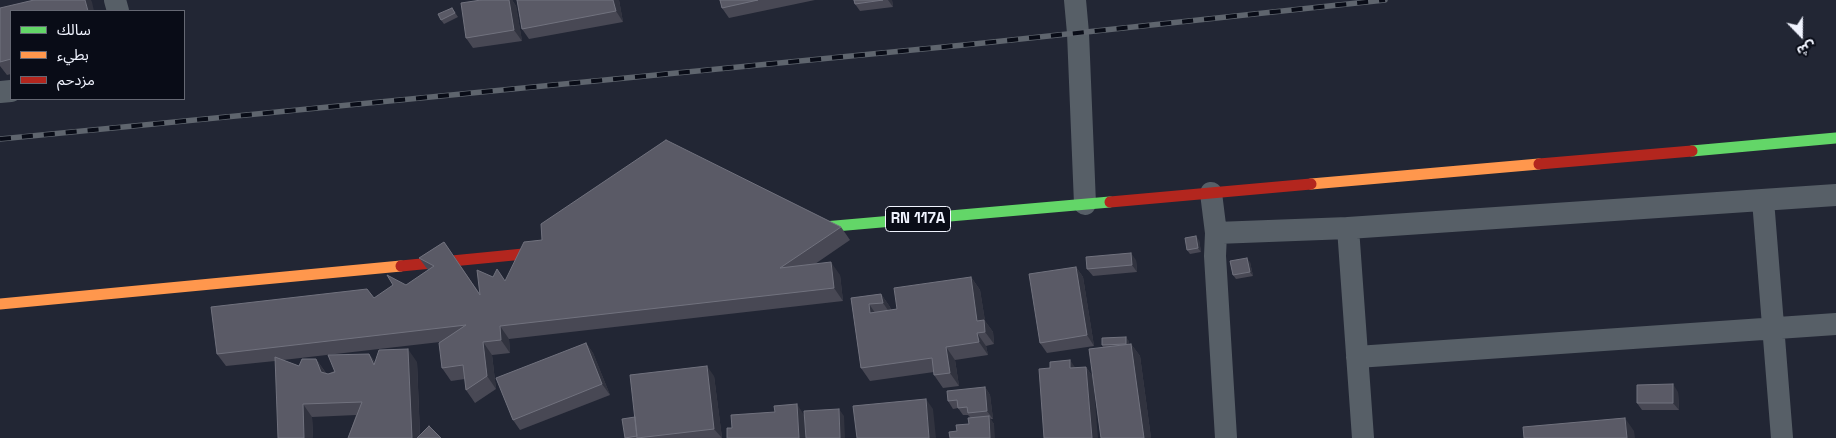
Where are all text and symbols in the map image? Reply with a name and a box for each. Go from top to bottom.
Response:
legend [10,10,185,100]
north arrow [1776,10,1826,60]
text: سالك [57,20,91,39]
text: ش [1794,37,1819,61]
text: بطيء [57,45,89,64]
text: مزدحم [57,70,95,89]
road number: RN 117A [886,206,950,232]

